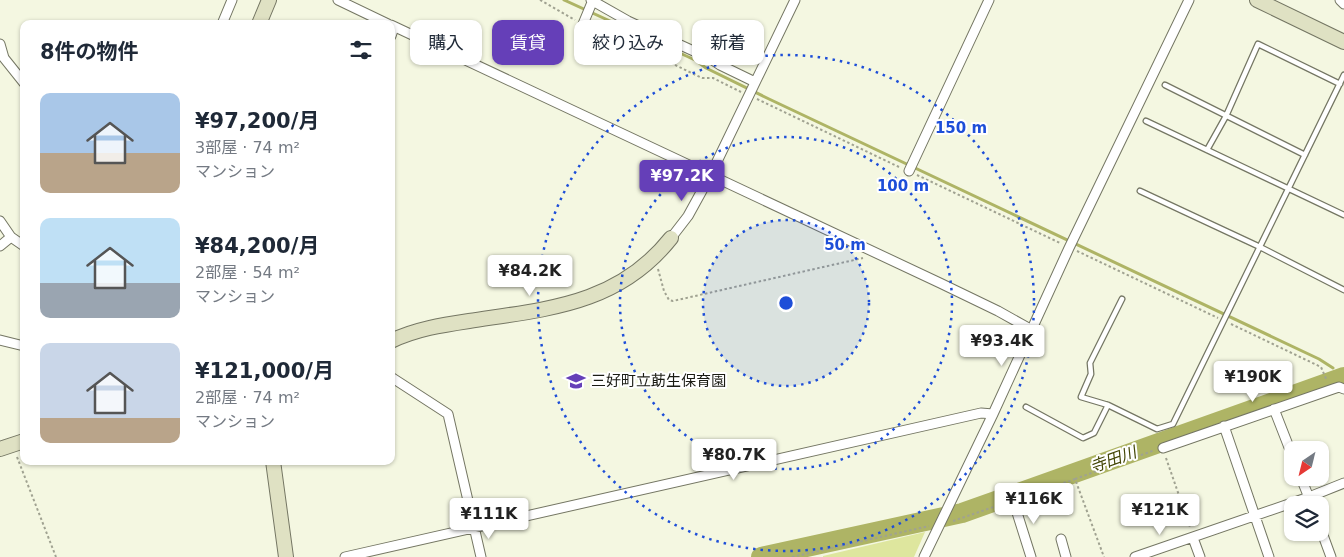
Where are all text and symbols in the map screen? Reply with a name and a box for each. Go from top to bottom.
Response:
chip: 購入 [410,20,482,65]
chip: 賃貸 [492,20,564,65]
chip: 絞り込み [574,20,682,65]
chip: 新着 [692,20,764,65]
icon: filters [347,36,375,64]
text: 8件の物件 [40,40,139,64]
text: ¥97,200/月 [195,109,319,133]
icon: home [80,113,140,173]
text: 150 m [935,119,987,137]
text: 3部屋 · 74 m² [195,138,300,157]
pin: ¥97.2K [641,160,723,202]
text: マンション [195,162,275,181]
text: ¥97.2K [650,166,714,185]
text: 100 m [877,177,929,195]
text: ¥84,200/月 [195,234,319,258]
text: 50 m [824,236,866,254]
icon: home [80,238,140,298]
pin: ¥84.2K [489,254,571,297]
text: ¥84.2K [498,261,562,280]
text: 2部屋 · 54 m² [195,263,300,282]
text: マンション [195,287,275,306]
centre of rings [777,294,795,312]
pin: ¥93.4K [961,324,1043,367]
text: ¥93.4K [970,331,1034,350]
text: ¥121,000/月 [195,359,334,383]
pin: ¥190K [1218,360,1288,403]
icon: home [80,363,140,423]
text: ¥190K [1225,367,1281,386]
school or university icon: 三好町立莇生保育園 [565,370,587,392]
place label: 三好町立莇生保育園 [591,372,726,390]
text: 2部屋 · 74 m² [195,388,300,407]
text: マンション [195,412,275,431]
pin: ¥80.7K [693,438,775,481]
north arrow [1284,441,1329,486]
map controls [1284,441,1329,541]
water label: 寺田川 [1087,442,1141,477]
text: ¥80.7K [702,445,766,464]
pin: ¥116K [999,482,1069,525]
text: ¥116K [1006,489,1062,508]
pin: ¥121K [1125,494,1195,536]
button: layers [1284,496,1329,541]
pin: ¥111K [454,498,524,540]
text: ¥121K [1132,500,1188,519]
text: ¥111K [461,504,517,523]

